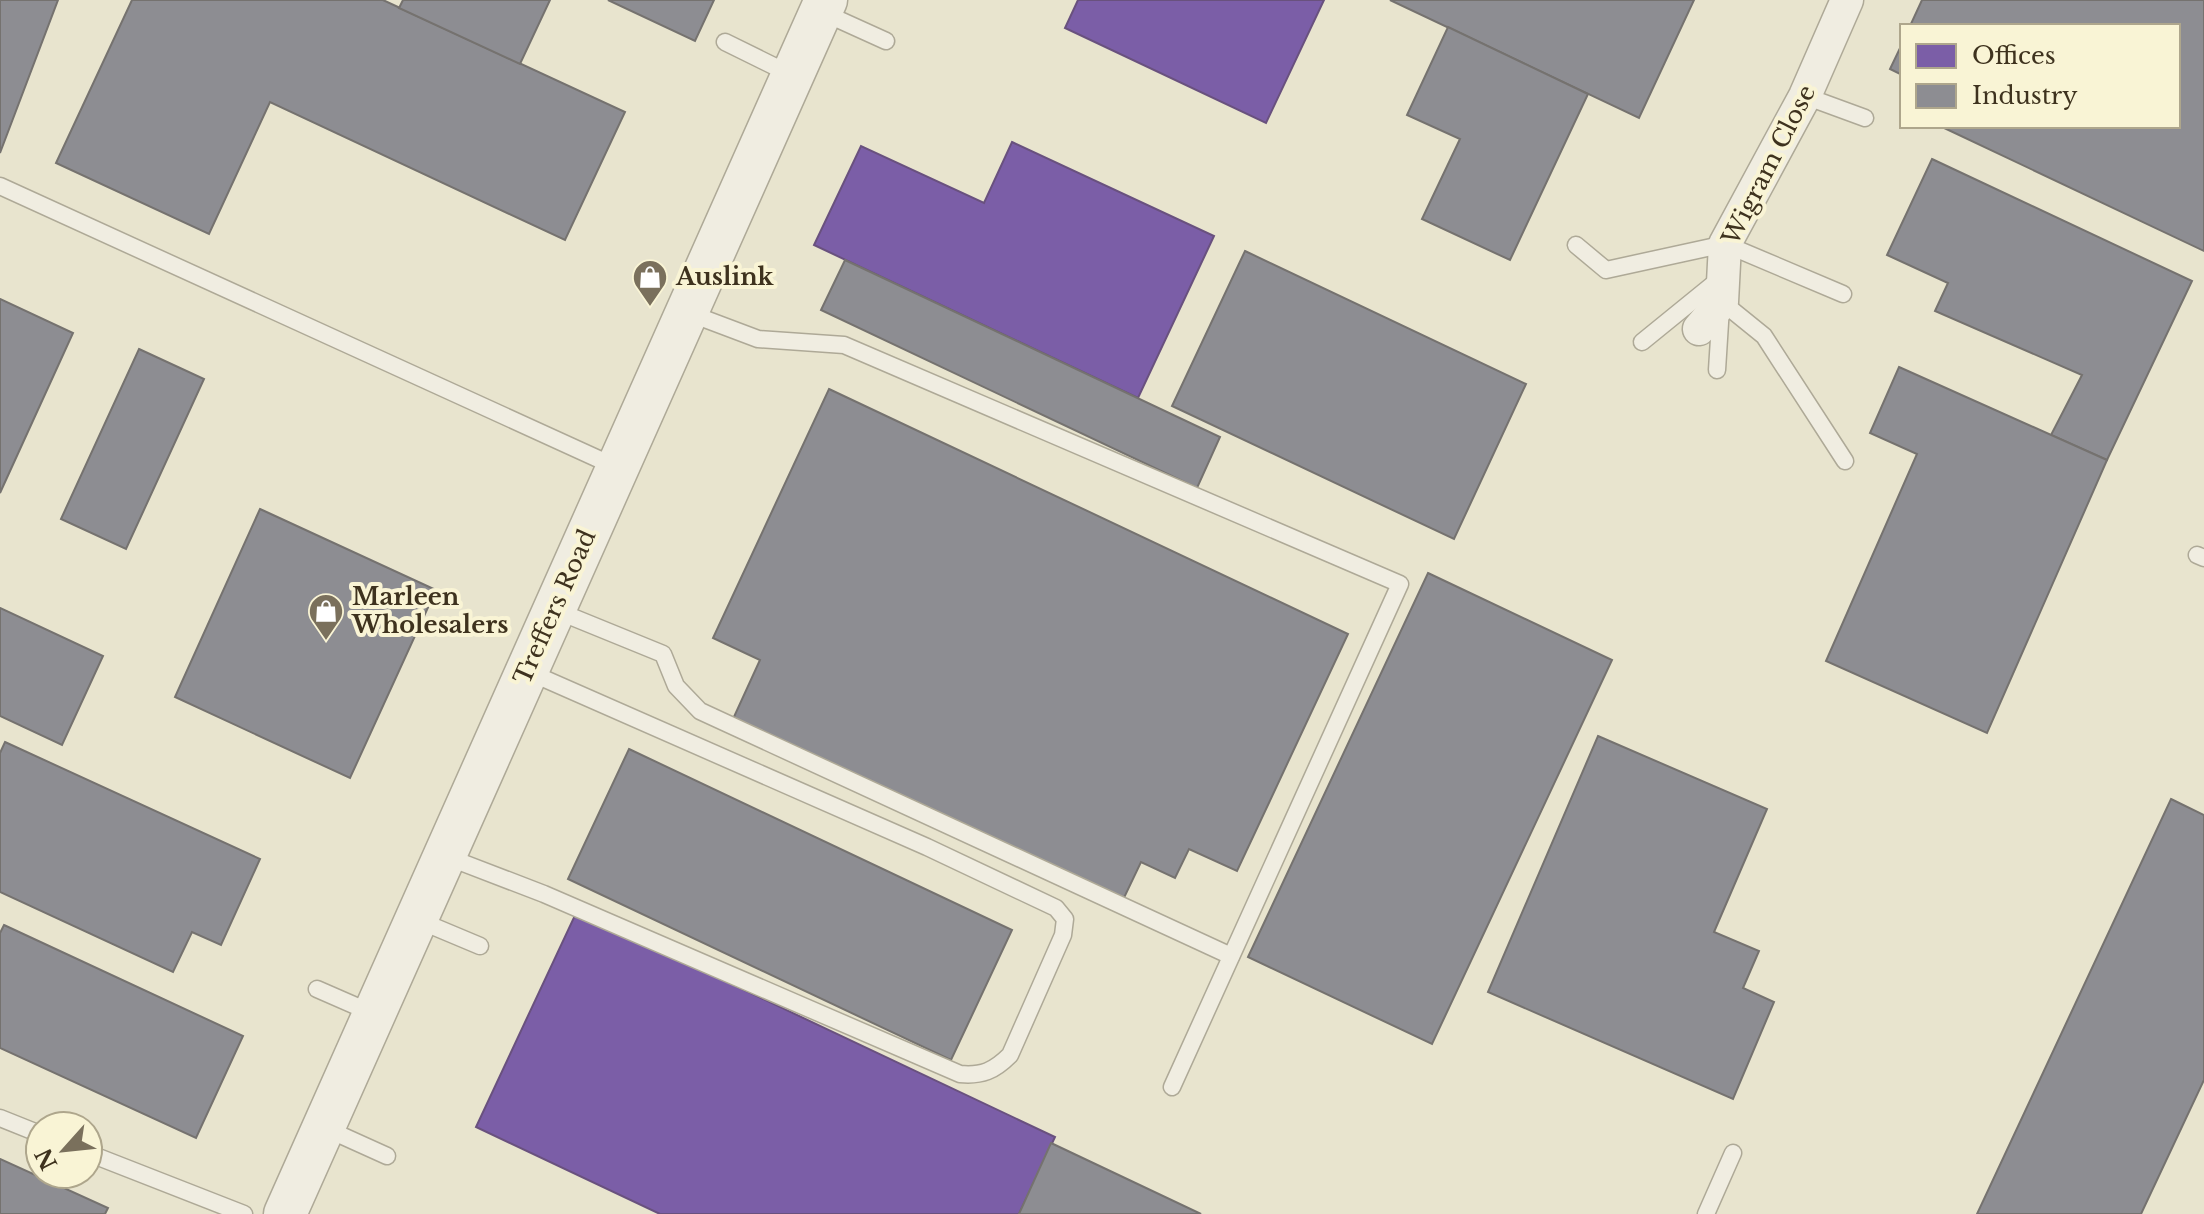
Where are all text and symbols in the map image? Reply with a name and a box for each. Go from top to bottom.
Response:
legend [1900,24,2180,128]
text: Offices [1972,41,2056,70]
street label: Wigram Close [1715,80,1821,250]
text: Industry [1972,81,2078,110]
shop icon: Auslink [631,258,669,308]
place label: Auslink [675,262,775,291]
street label: Treffers Road [507,525,602,689]
place label: Marleen Wholesalers [351,582,508,639]
shop icon: Marleen Wholesalers [307,592,345,642]
north arrow [24,1110,104,1190]
text: N [30,1143,63,1174]

